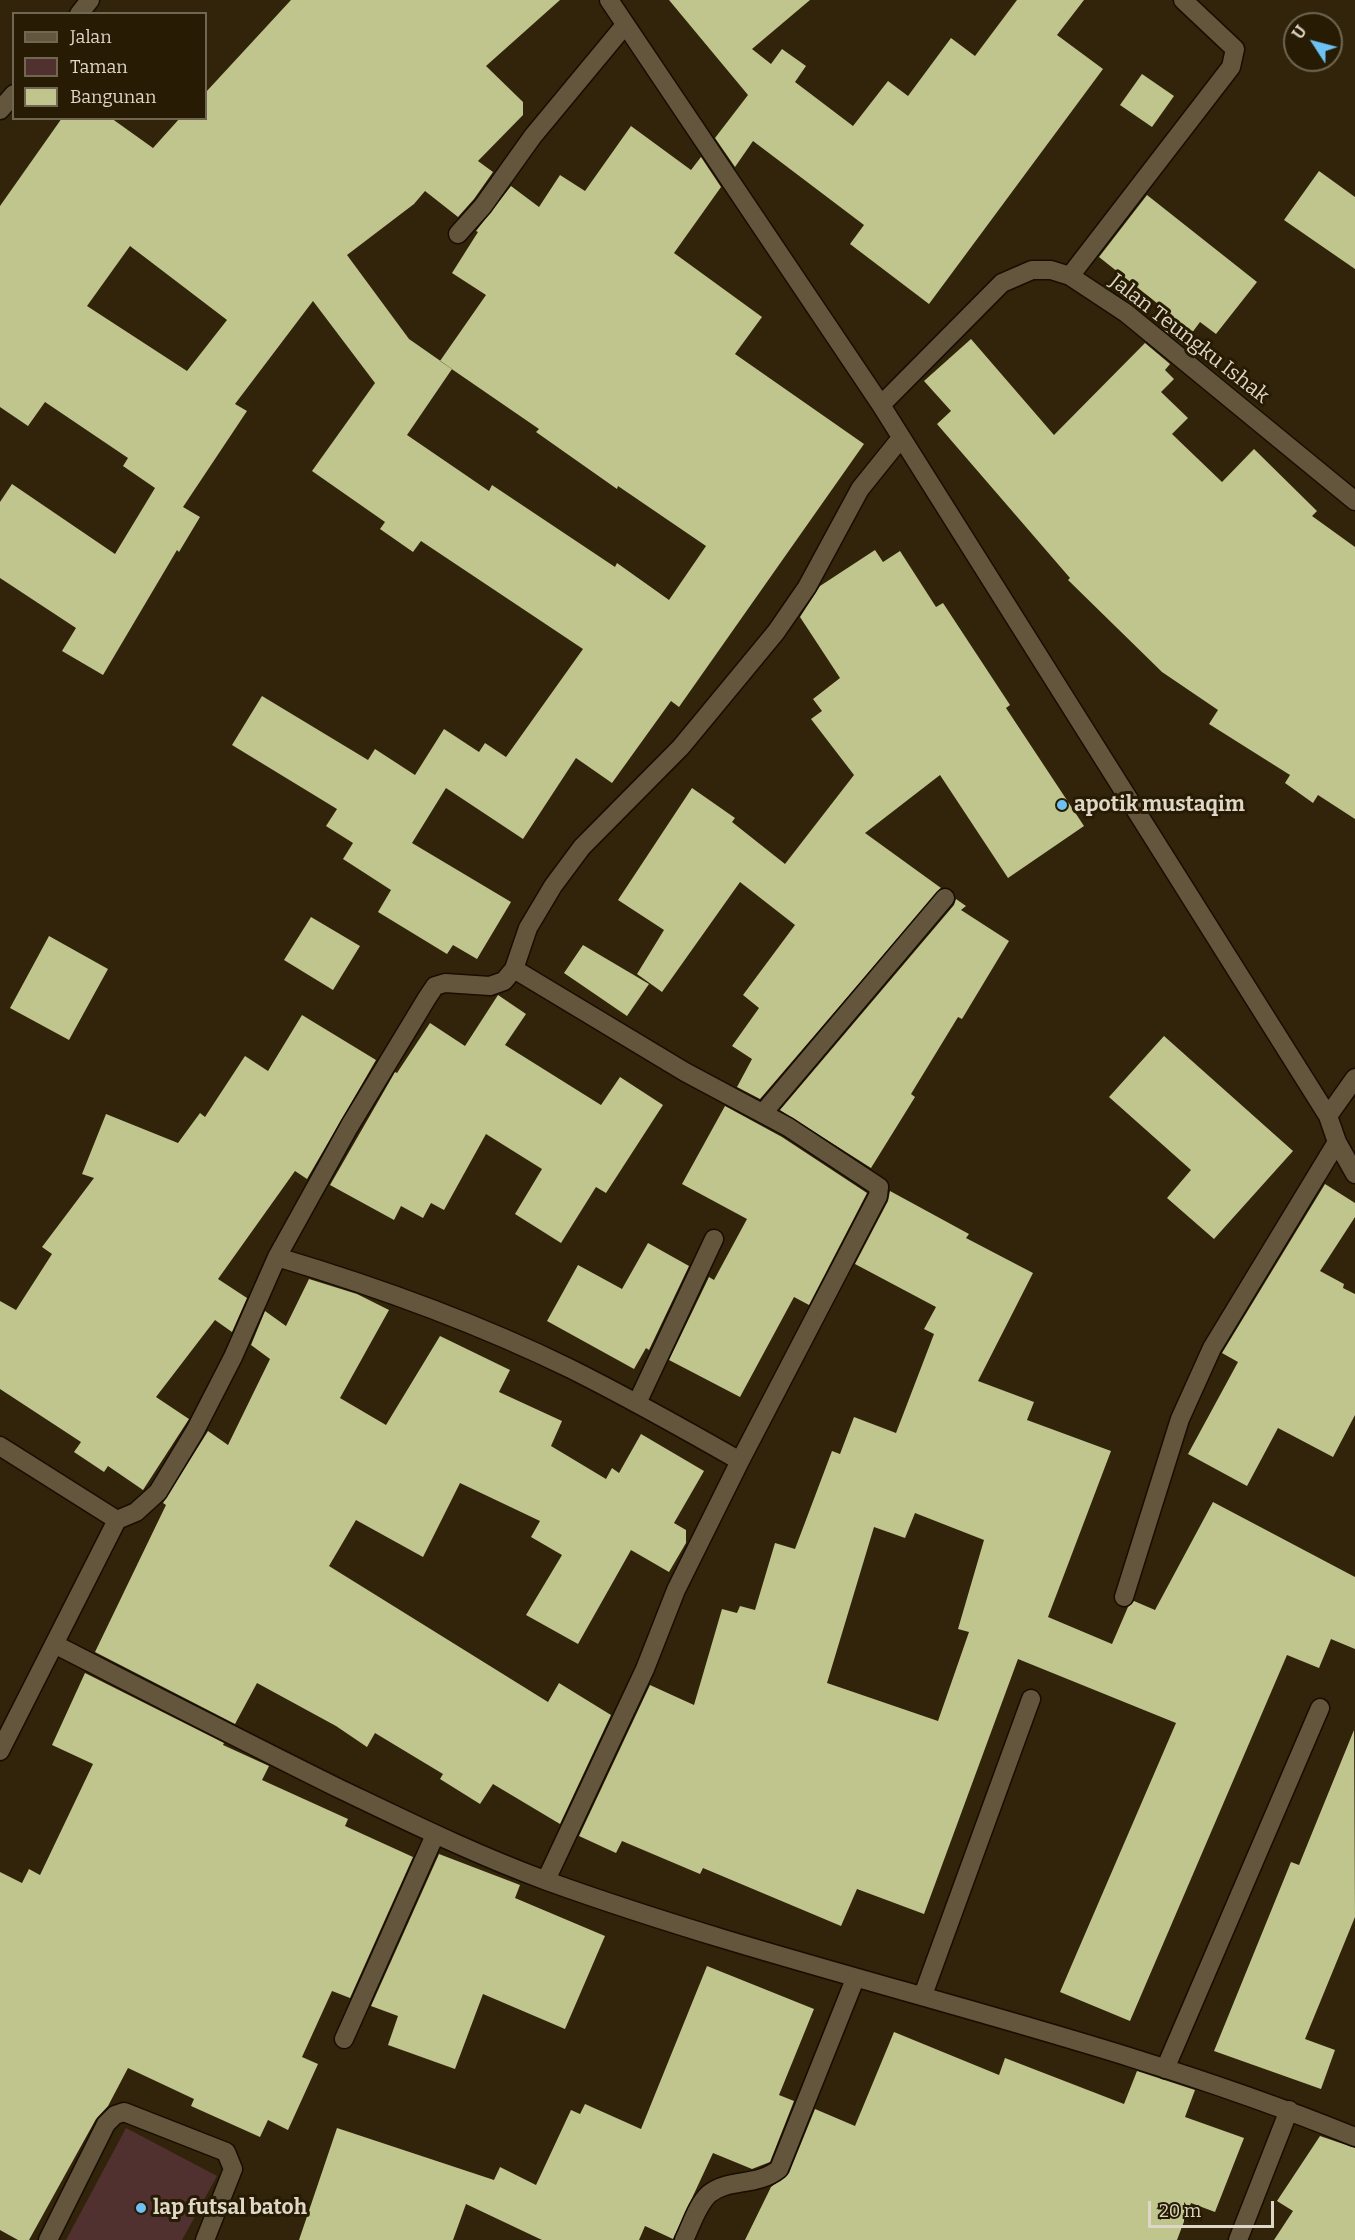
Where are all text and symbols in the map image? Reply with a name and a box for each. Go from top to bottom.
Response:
legend [12,12,207,120]
north arrow [1283,12,1343,72]
text: U [1288,22,1311,43]
text: Jalan [70,26,112,48]
text: Taman [70,56,128,78]
text: Bangunan [70,86,156,108]
street label: Jalan Teungku Ishak [1104,269,1274,409]
place label: apotik mustaqim [1074,792,1245,818]
marker: apotik mustaqim [1055,798,1069,812]
scale bar [1151,2189,1277,2227]
place label: lap futsal batoh [153,2195,307,2221]
text: 20 m [1159,2200,1201,2222]
marker: lap futsal batoh [134,2201,148,2215]

